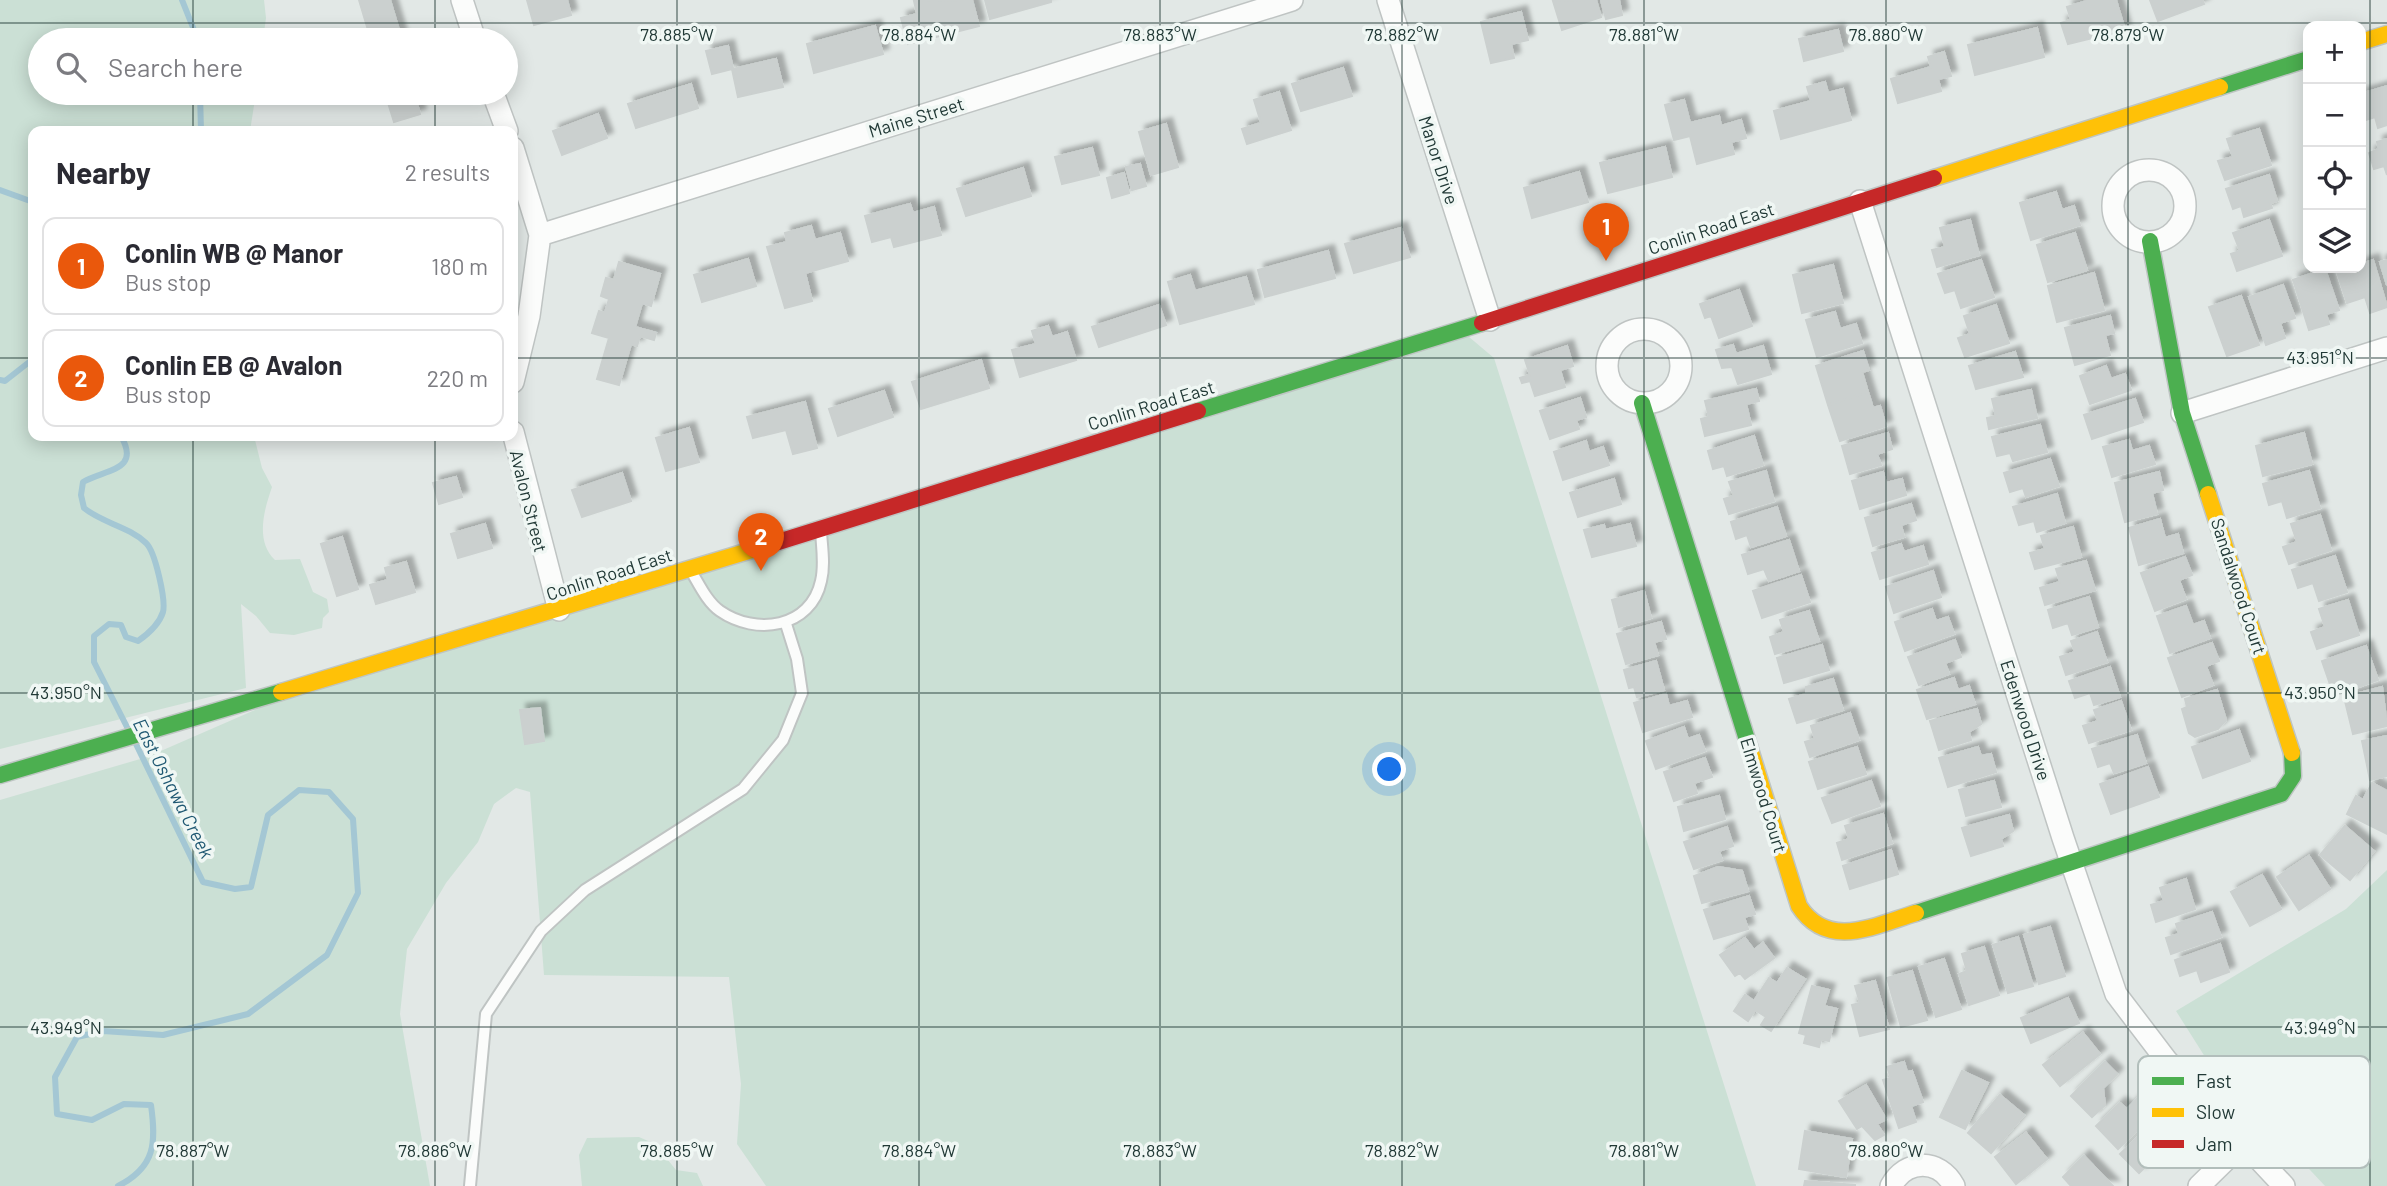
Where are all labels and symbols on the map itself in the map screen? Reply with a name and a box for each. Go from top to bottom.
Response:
text: 78.885°W [640,23,714,45]
text: 78.884°W [882,23,956,45]
text: 78.883°W [1123,23,1197,45]
text: 78.882°W [1365,23,1439,45]
text: 78.881°W [1609,23,1679,45]
text: 78.880°W [1849,23,1923,45]
text: 78.879°W [2092,23,2165,45]
street label: Maine Street [866,92,966,142]
street label: Manor Drive [1414,113,1464,207]
street label: Conlin Road East [1645,197,1777,259]
pin: 1 [1583,203,1629,261]
text: 43.951°N [2286,346,2354,368]
street label: Conlin Road East [1085,375,1217,435]
street label: Avalon Street [506,448,552,554]
pin: 2 [738,513,784,571]
street label: Sandalwood Court [2207,515,2271,657]
street label: Conlin Road East [543,543,675,605]
street label: Edenwood Drive [1996,657,2056,783]
text: 43.950°N [30,681,102,703]
text: 43.950°N [2284,681,2356,703]
water label: East Oshawa Creek [129,714,220,863]
street label: Elmwood Court [1736,735,1792,855]
your location [1372,752,1406,786]
text: 43.949°N [30,1016,102,1038]
text: 43.949°N [2284,1016,2356,1038]
legend [2138,1056,2370,1168]
text: Fast [2196,1069,2232,1092]
text: Slow [2196,1100,2235,1123]
text: Jam [2196,1132,2232,1155]
text: 78.887°W [157,1139,230,1161]
text: 78.886°W [398,1139,472,1161]
text: 78.885°W [640,1139,714,1161]
text: 78.884°W [882,1139,956,1161]
text: 78.883°W [1123,1139,1197,1161]
text: 78.882°W [1365,1139,1439,1161]
text: 78.881°W [1609,1139,1679,1161]
text: 78.880°W [1849,1139,1923,1161]

